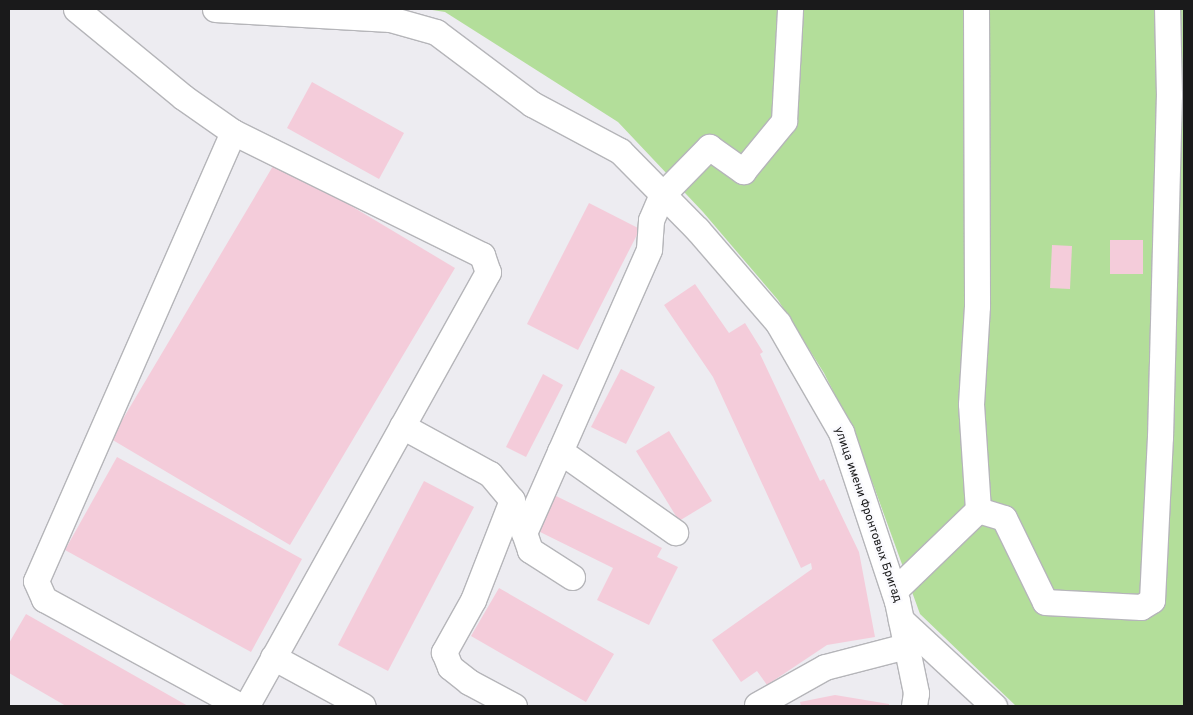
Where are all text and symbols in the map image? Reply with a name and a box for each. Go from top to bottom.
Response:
street label: улица имени Фронтовых Бригад [830,425,904,605]

